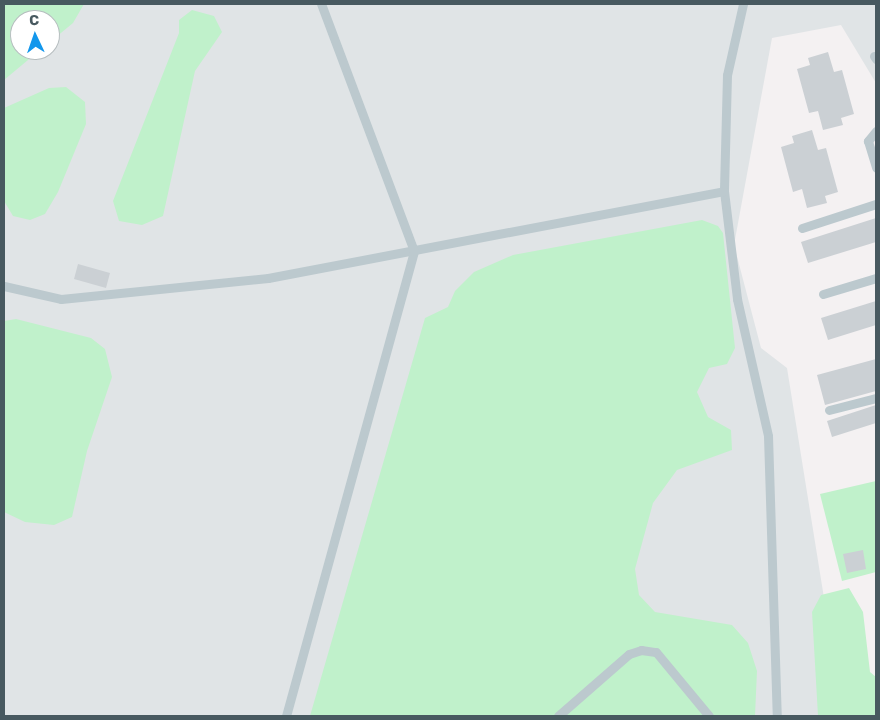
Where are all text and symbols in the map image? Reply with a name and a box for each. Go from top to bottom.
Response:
north arrow [10,10,60,60]
text: С [29,12,40,29]

